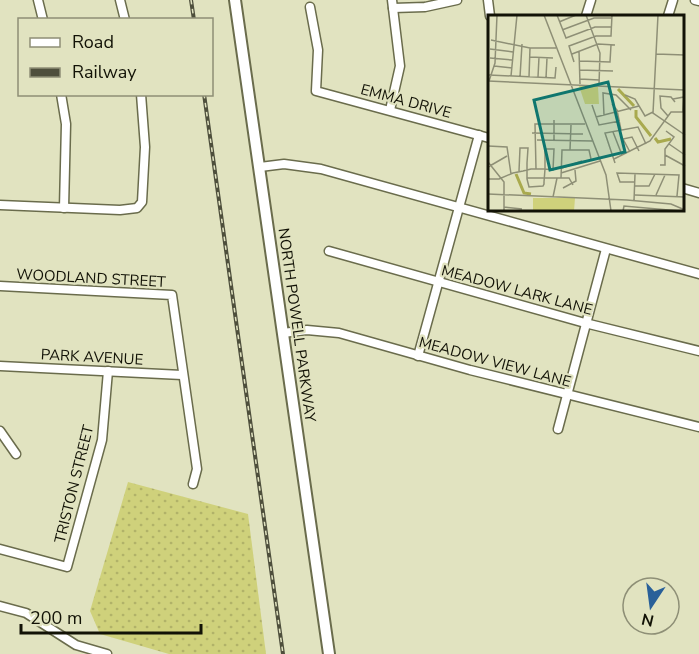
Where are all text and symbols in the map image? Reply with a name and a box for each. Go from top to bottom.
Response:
inset map [488,15,684,212]
legend [18,18,213,96]
text: Road [72,30,114,54]
text: Railway [72,60,137,84]
street label: EMMA DRIVE [358,79,454,123]
street label: NORTH POWELL PARKWAY [273,227,321,424]
street label: MEADOW LARK LANE [439,260,595,320]
street label: WOODLAND STREET [16,264,166,292]
street label: MEADOW VIEW LANE [417,332,573,392]
street label: PARK AVENUE [40,344,144,370]
street label: TRISTON STREET [50,423,98,545]
north arrow [621,576,681,636]
scale bar [21,597,201,635]
text: 200 m [30,606,82,630]
text: N [640,608,656,632]

